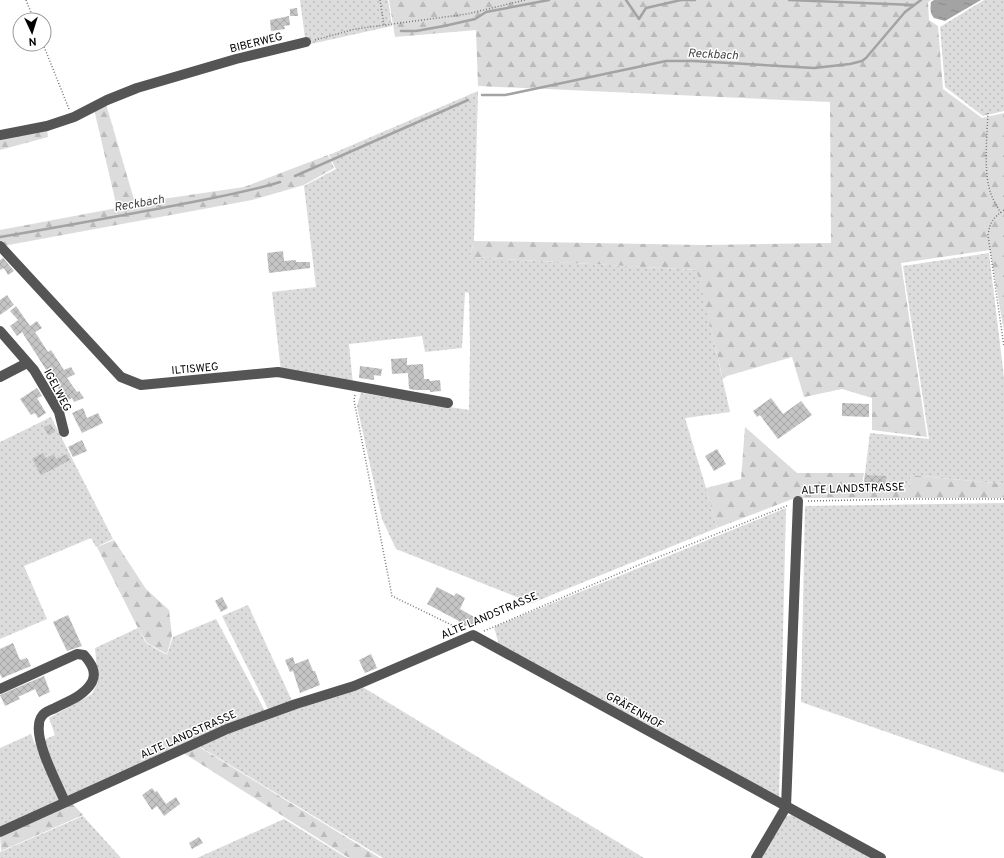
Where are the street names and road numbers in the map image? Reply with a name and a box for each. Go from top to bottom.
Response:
street label: BIBERWEG [228,30,284,56]
street label: ILTISWEG [171,360,219,378]
street label: IGELWEG [40,367,74,414]
street label: ALTE LANDSTRASSE [801,480,905,498]
street label: ALTE LANDSTRASSE [439,589,540,643]
street label: GRÄFENHOF [603,688,666,733]
street label: ALTE LANDSTRASSE [138,707,239,762]

